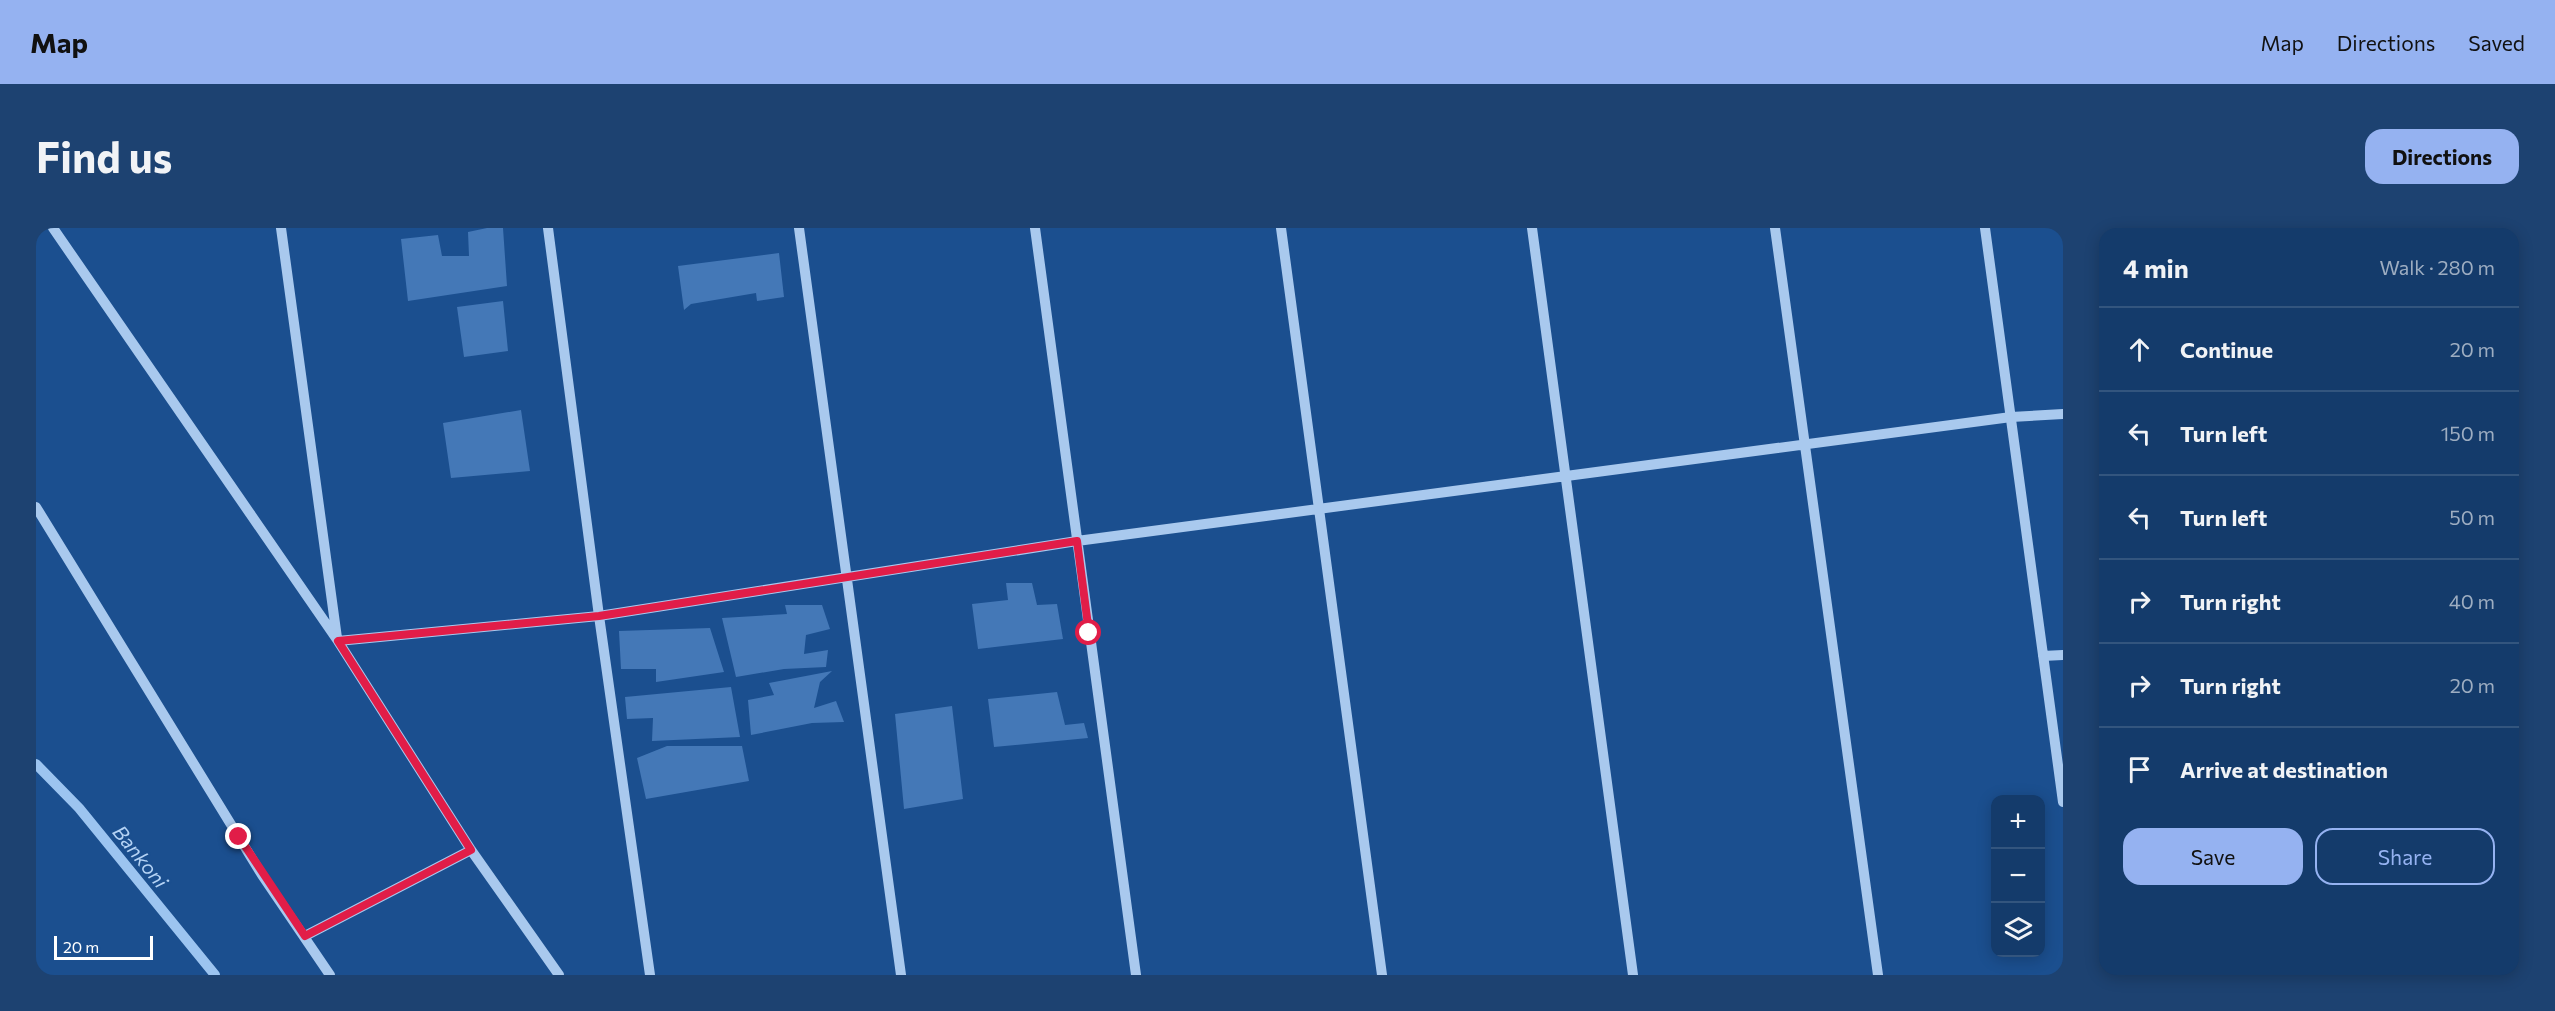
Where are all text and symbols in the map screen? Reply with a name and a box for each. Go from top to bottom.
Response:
text: Map [30,25,88,59]
text: Map [2261,30,2304,55]
text: Directions [2337,30,2435,55]
text: Saved [2468,30,2525,55]
button: Directions [2365,129,2519,184]
text: Find us [36,130,172,182]
text: 4 min [2123,252,2189,283]
text: Walk · 280 m [2379,255,2495,279]
icon: ahead [2123,333,2156,366]
text: Continue [2180,336,2273,363]
text: 20 m [2450,337,2495,361]
icon: left [2123,417,2156,450]
text: Turn left [2180,420,2267,447]
text: 150 m [2441,421,2495,445]
icon: left [2123,501,2156,534]
text: Turn left [2180,504,2267,531]
text: 50 m [2449,505,2495,529]
icon: right [2123,585,2156,618]
text: Turn right [2180,588,2281,615]
text: 40 m [2449,589,2495,613]
route start [1075,619,1101,645]
icon: right [2123,669,2156,702]
text: Turn right [2180,672,2281,699]
text: 20 m [2450,673,2495,697]
icon: arrive [2123,753,2156,786]
text: Arrive at destination [2180,756,2388,783]
map controls [1991,795,2045,957]
button: + [1991,795,2045,849]
water label: Bankoni [108,820,174,893]
route end [225,823,251,849]
button: Save [2123,828,2303,885]
button: Share [2315,828,2495,885]
button: − [1991,849,2045,903]
button: layers [1991,903,2045,957]
scale bar [54,933,153,960]
text: 20 m [63,937,99,956]

